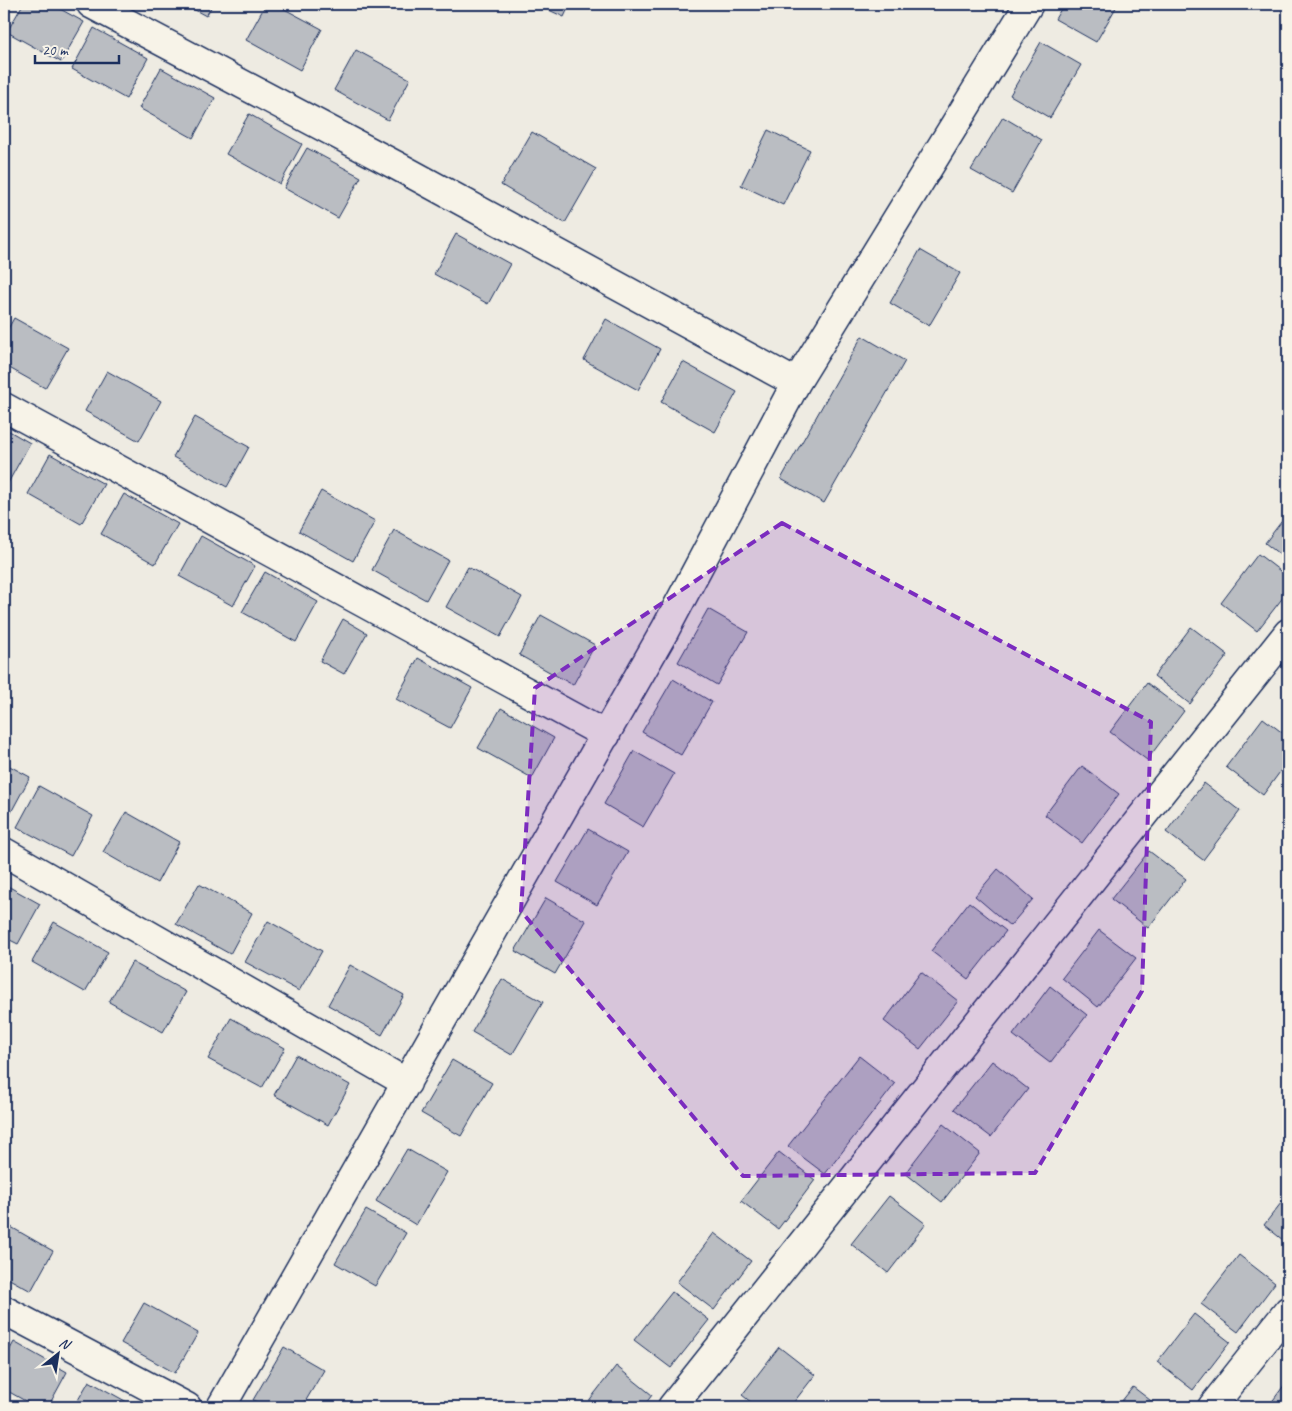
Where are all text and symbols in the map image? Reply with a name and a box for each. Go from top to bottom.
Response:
scale bar [35,32,119,64]
text: 20 m [42,41,69,60]
north arrow [32,1328,82,1378]
text: N [56,1334,74,1354]

